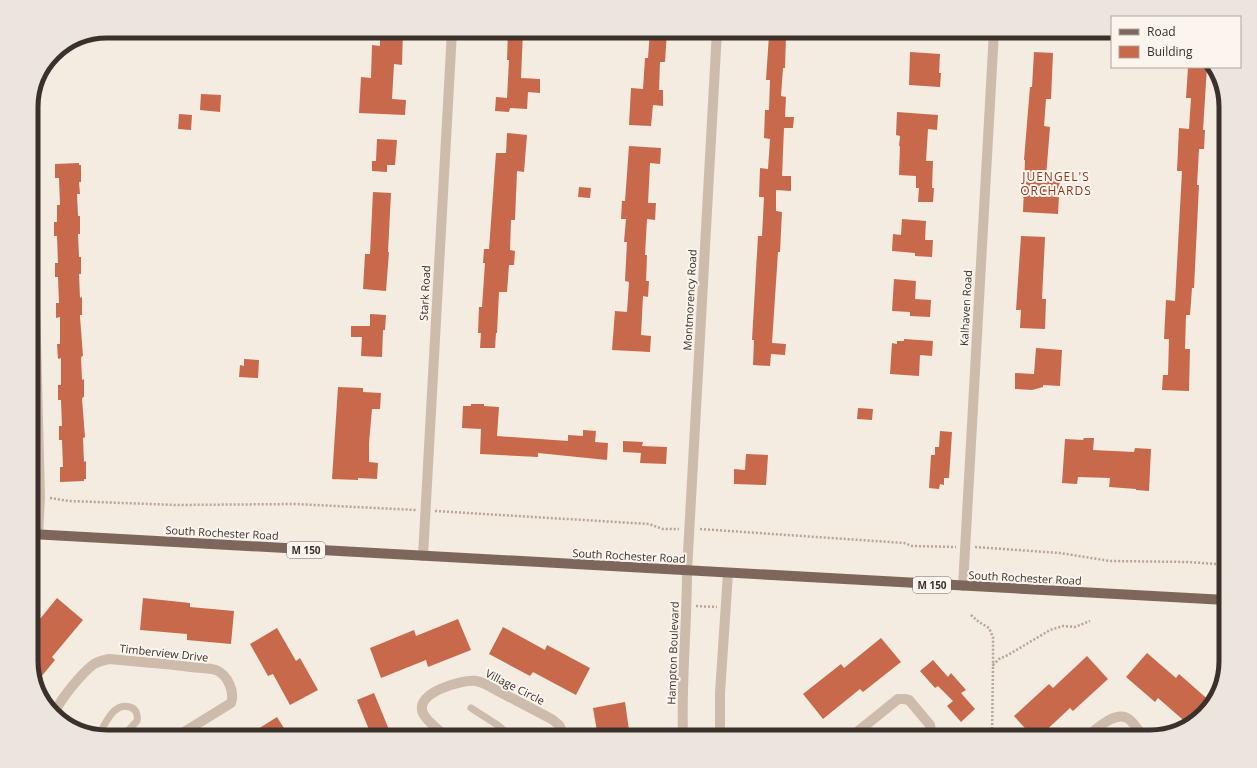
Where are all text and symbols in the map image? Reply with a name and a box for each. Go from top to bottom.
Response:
legend [1111,16,1241,68]
text: Road [1147,23,1176,40]
text: Building [1147,43,1193,60]
district label: JUENGEL'S ORCHARDS [1020,168,1092,199]
street label: Montmorency Road [679,249,700,351]
street label: Stark Road [416,265,433,321]
street label: Kalhaven Road [956,270,975,346]
street label: South Rochester Road [165,522,279,543]
road number: M 150 [287,542,325,558]
street label: South Rochester Road [572,545,686,566]
street label: South Rochester Road [968,567,1082,588]
road number: M 150 [913,577,951,593]
street label: Hampton Boulevard [663,601,682,705]
street label: Timberview Drive [119,640,209,665]
street label: Village Circle [483,665,547,708]

